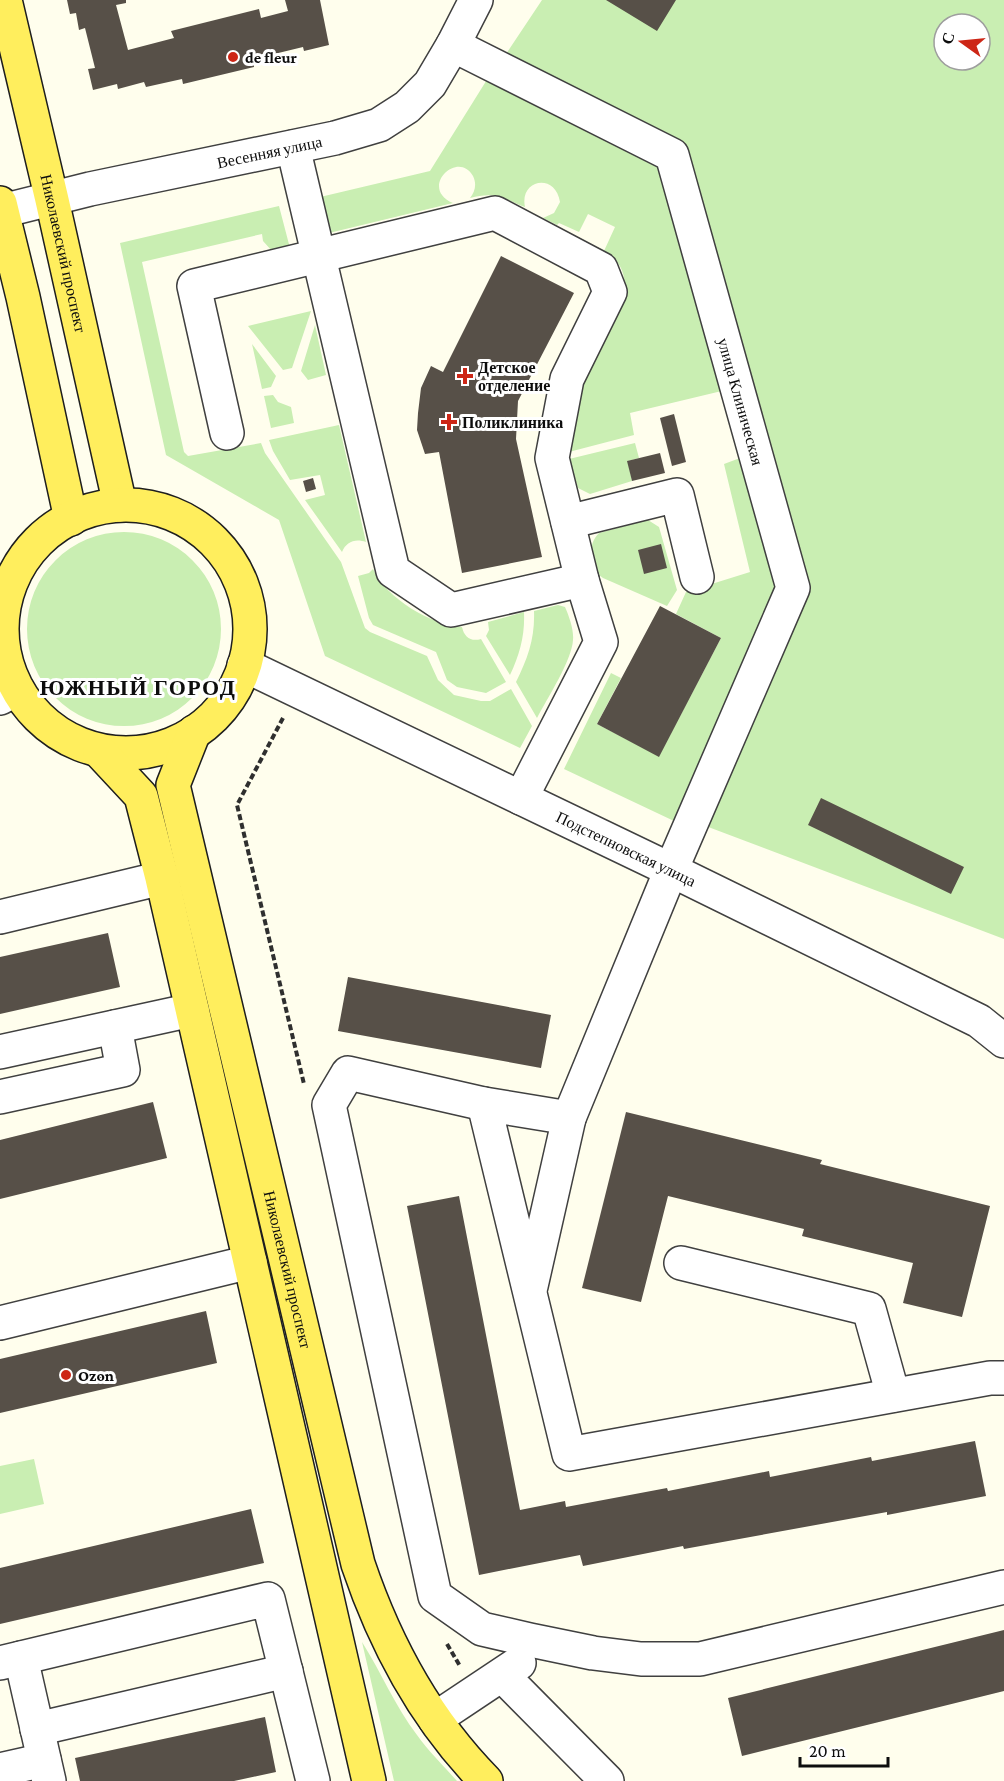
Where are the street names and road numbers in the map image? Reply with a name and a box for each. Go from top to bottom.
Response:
street label: Весенняя улица [215,133,324,171]
street label: Николаевский проспект [37,172,89,334]
street label: улица Клиническая [714,336,766,468]
street label: Подстепновская улица [554,808,698,890]
street label: Николаевский проспект [261,1189,315,1350]

